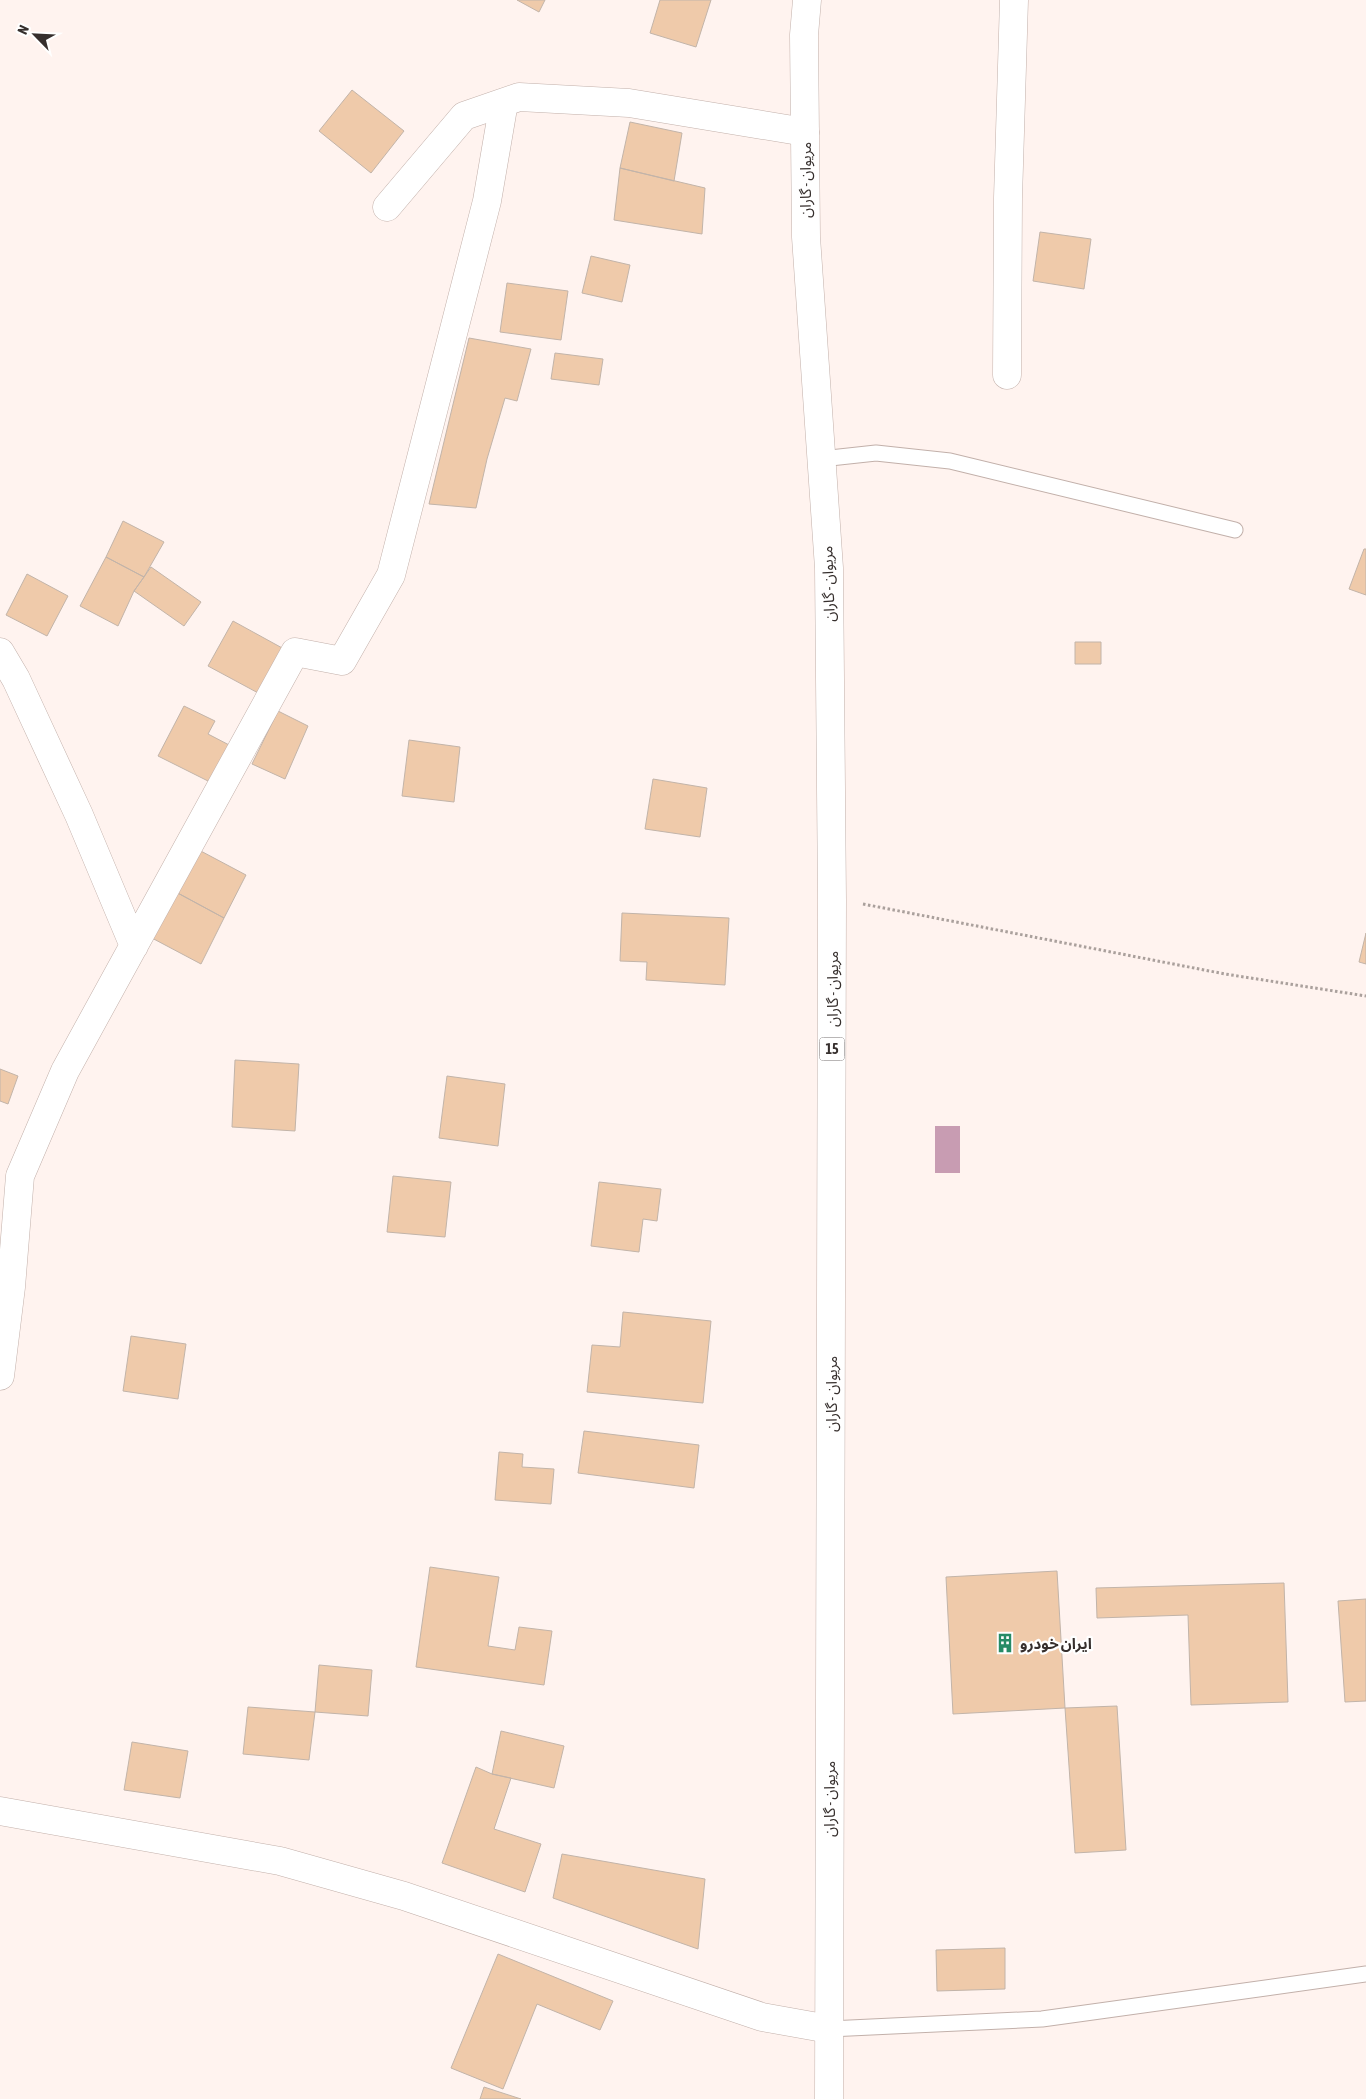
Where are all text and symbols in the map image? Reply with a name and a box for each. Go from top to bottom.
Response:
north arrow [10,10,60,60]
text: N [14,23,32,37]
street label: مریوان - گاران [797,142,815,218]
street label: مریوان - گاران [818,546,839,622]
street label: مریوان - گاران [824,951,842,1027]
road number: 15 [820,1038,844,1060]
street label: مریوان - گاران [823,1356,841,1432]
building icon: ایران خودرو [994,1632,1016,1654]
place label: ایران خودرو [1020,1635,1092,1653]
street label: مریوان - گاران [821,1761,839,1837]

